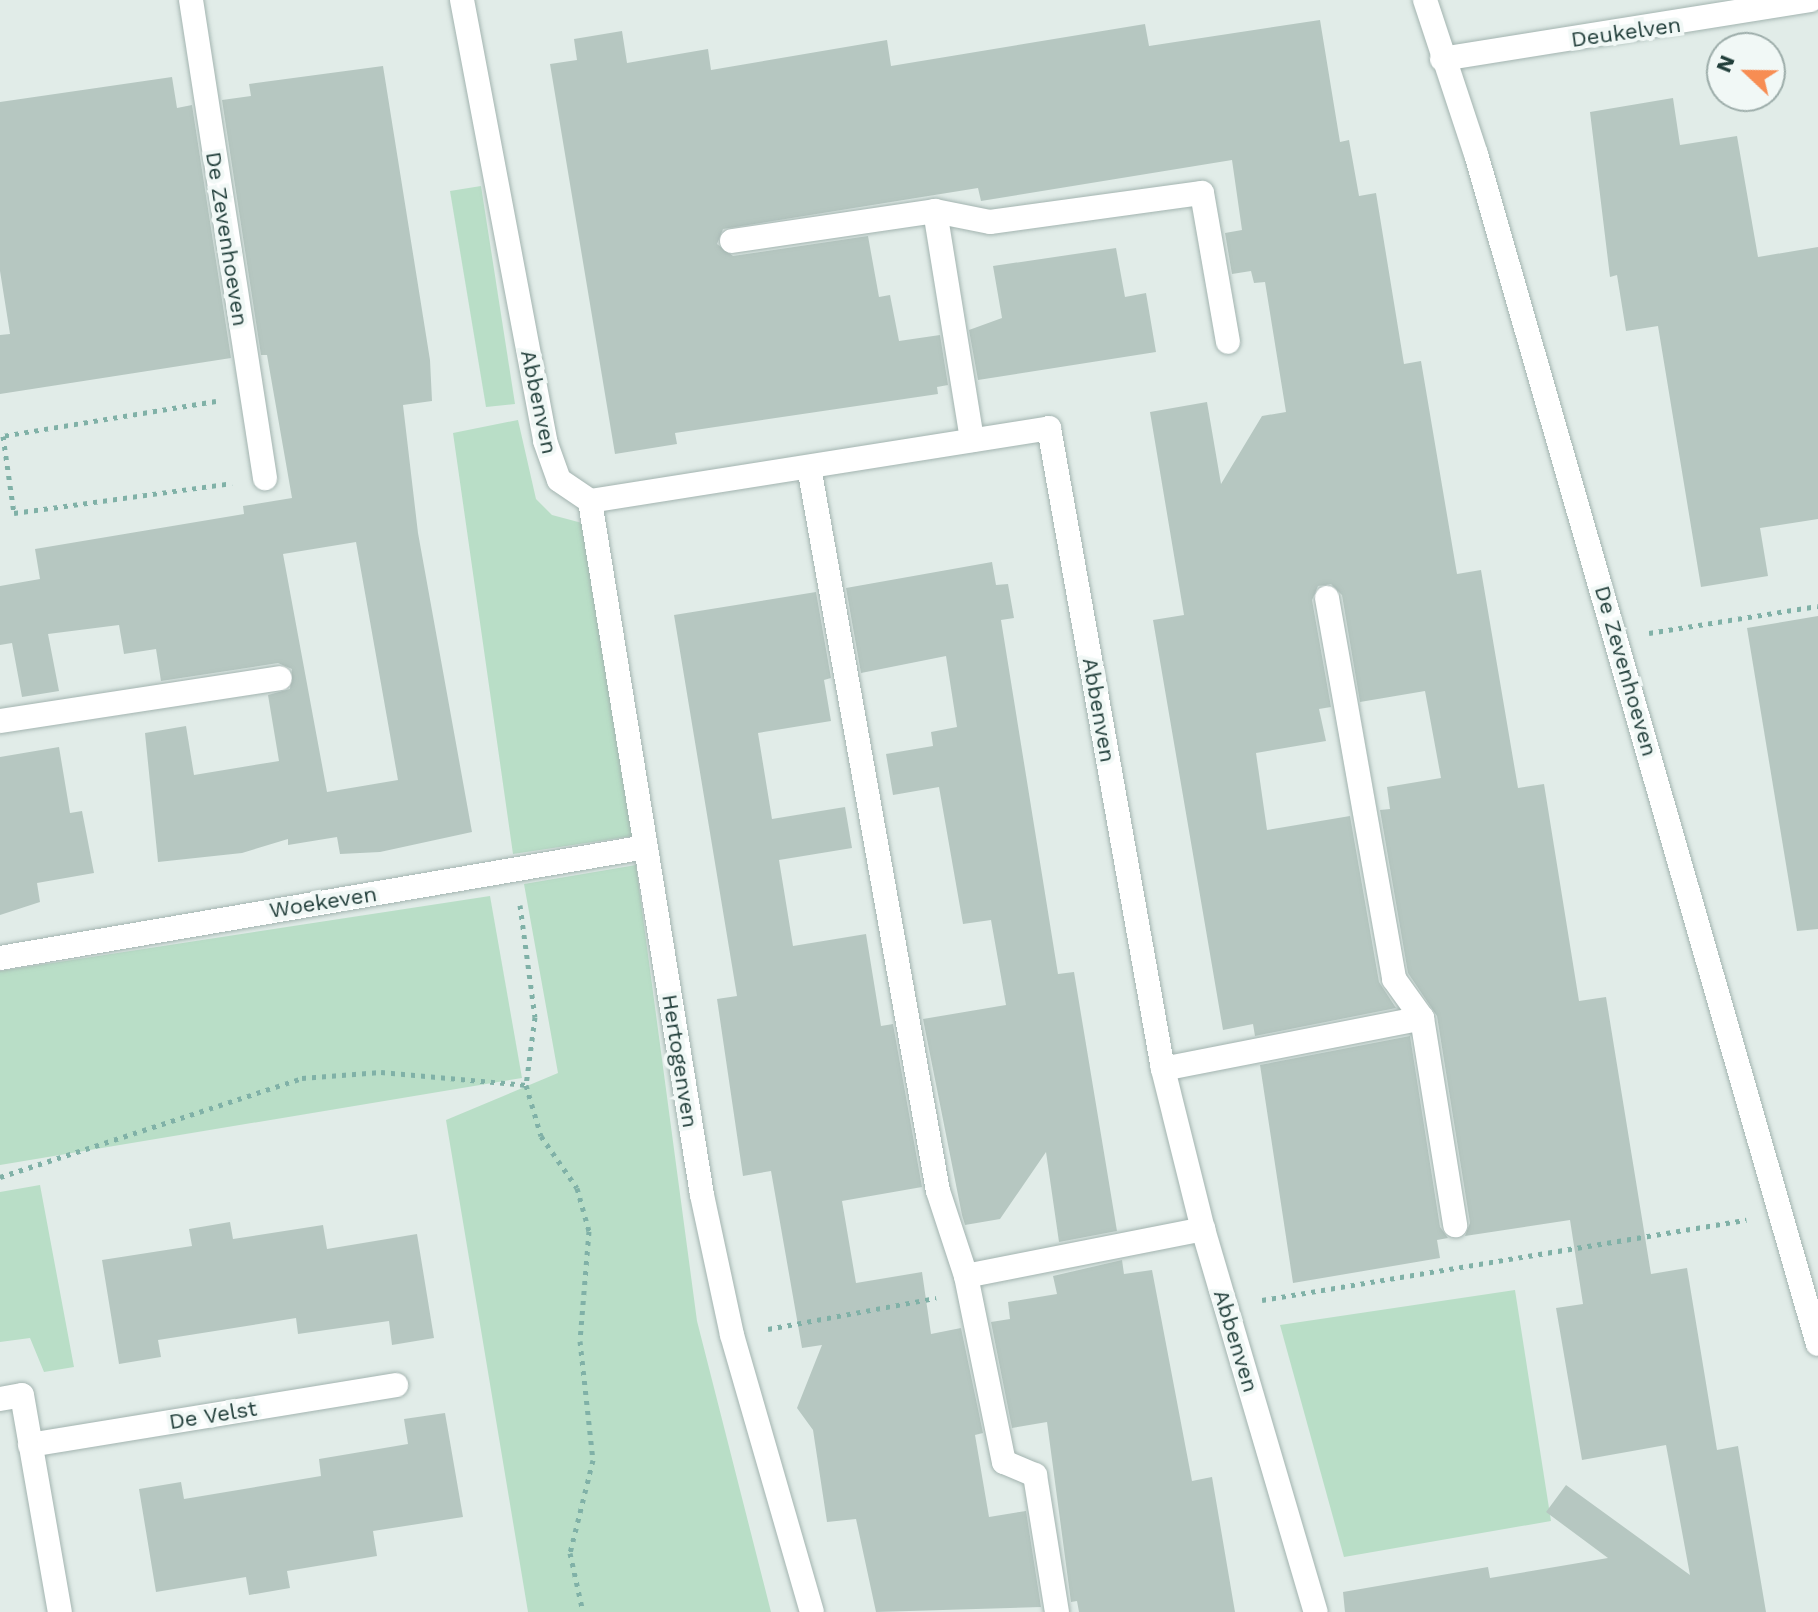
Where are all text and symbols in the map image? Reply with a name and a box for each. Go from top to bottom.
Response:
street label: Deukelven [1569,11,1683,53]
north arrow [1706,32,1786,112]
text: N [1710,51,1740,76]
street label: De Zevenhoeven [200,150,254,328]
street label: Abbenven [515,347,563,457]
street label: De Zevenhoeven [1589,583,1663,759]
street label: Abbenven [1077,656,1121,764]
street label: Woekeven [267,880,379,924]
street label: Hertogenven [656,992,704,1130]
street label: Abbenven [1208,1287,1264,1395]
street label: De Velst [167,1395,259,1435]

